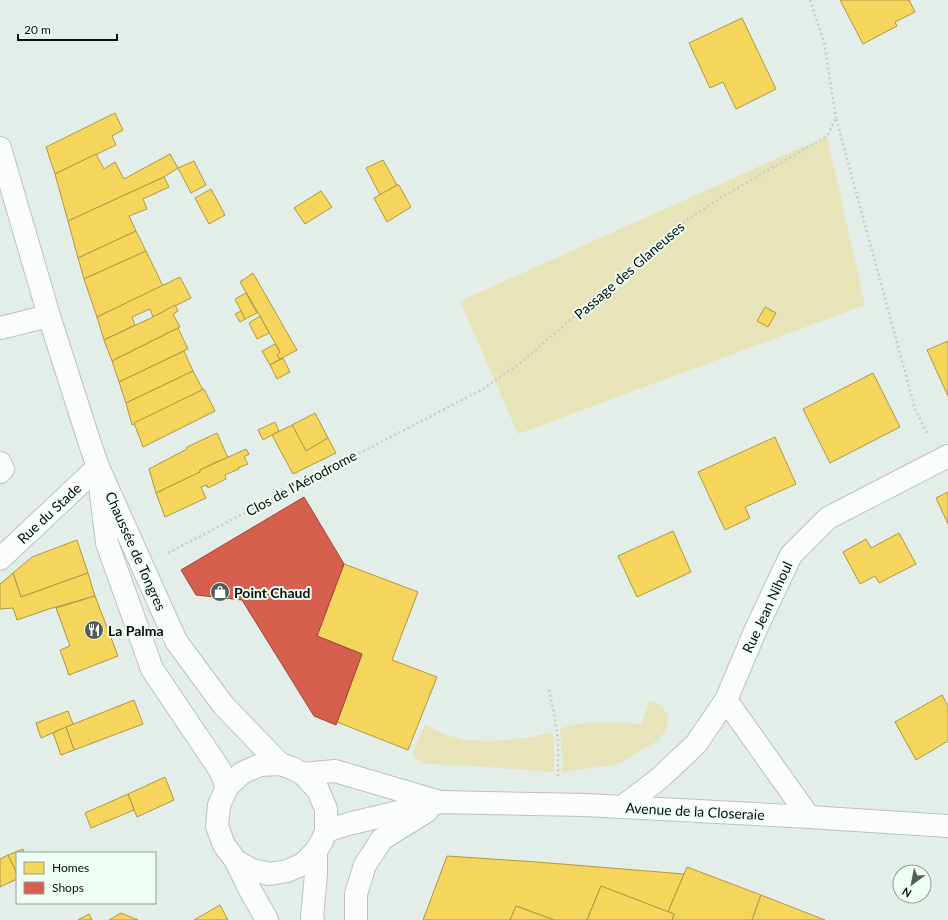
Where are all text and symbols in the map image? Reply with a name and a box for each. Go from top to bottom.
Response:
scale bar [18,16,117,42]
text: 20 m [24,22,51,37]
street label: Passage des Glaneuses [571,218,687,322]
street label: Clos de l'Aérodrome [243,447,359,519]
street label: Rue du Stade [14,479,84,547]
street label: Chaussée de Tongres [102,489,170,613]
street label: Rue Jean Nihoul [738,559,796,655]
shop icon: Point Chaud [209,581,231,603]
place label: Point Chaud [234,584,311,601]
restaurant icon: La Palma [83,619,105,641]
place label: La Palma [108,622,164,639]
street label: Avenue de la Closeraie [625,799,765,823]
legend [16,852,156,904]
text: Homes [52,860,89,875]
north arrow [892,864,932,904]
text: Shops [52,880,84,895]
text: N [899,885,913,901]

